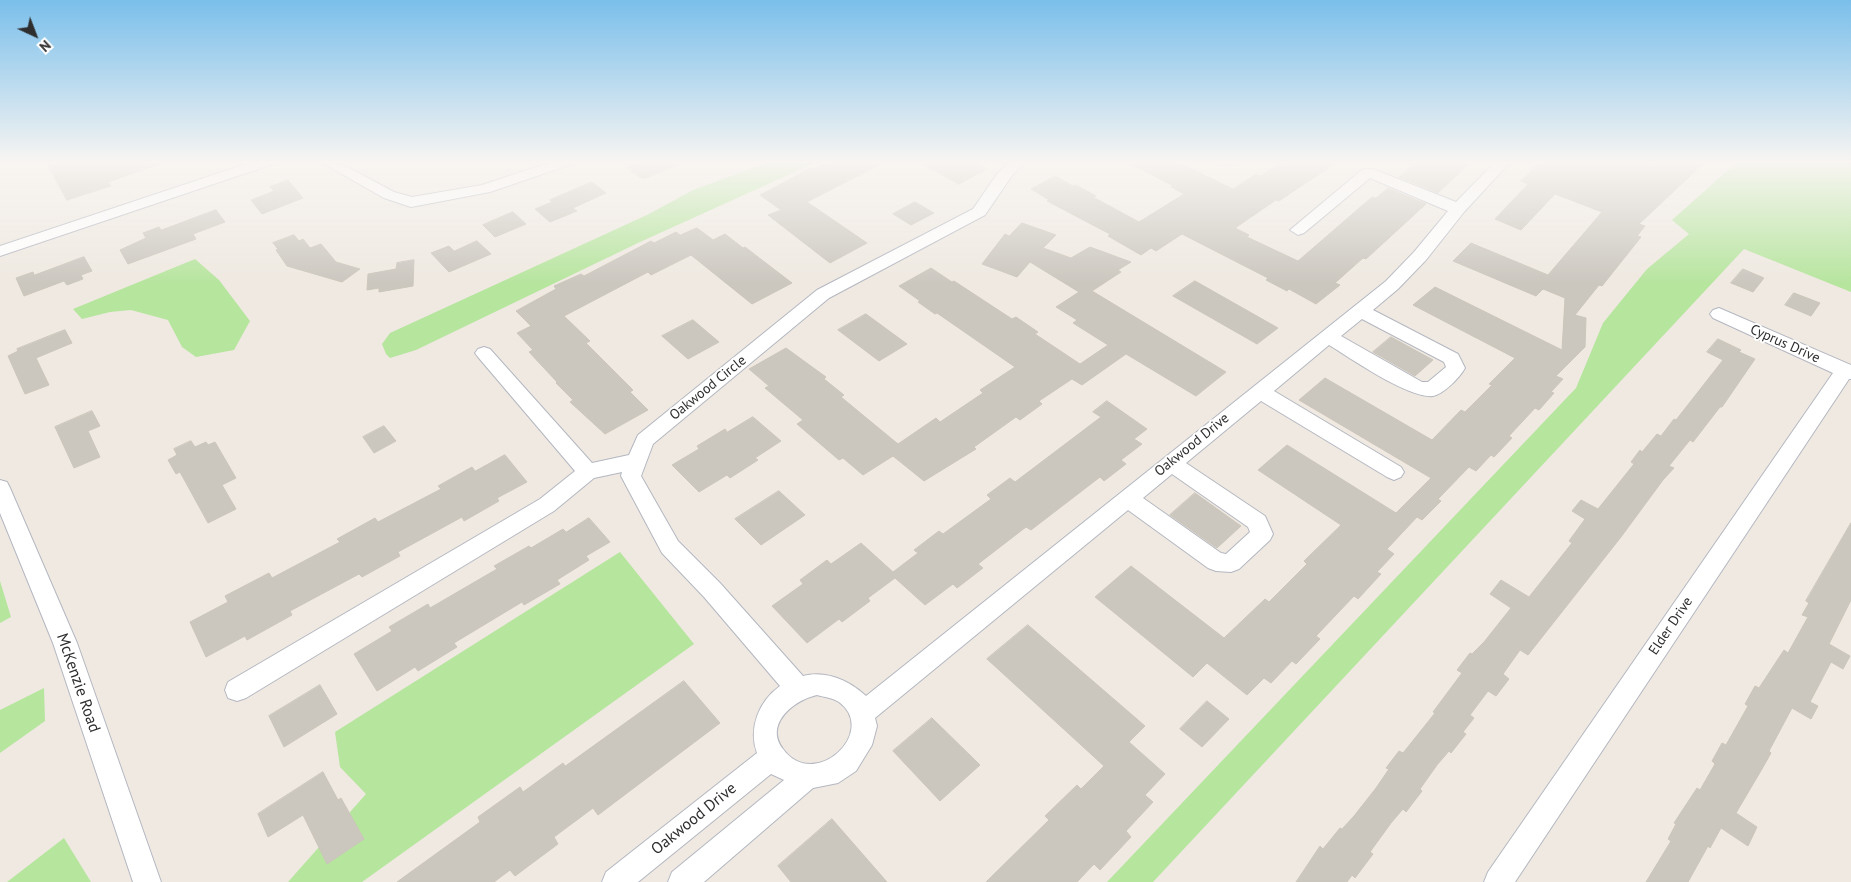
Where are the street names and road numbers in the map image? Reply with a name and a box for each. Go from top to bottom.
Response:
street label: Cyprus Drive [1747,321,1823,367]
street label: Oakwood Circle [666,352,750,424]
street label: Oakwood Drive [1151,410,1233,480]
street label: Elder Drive [1646,594,1696,658]
street label: McKenzie Road [52,631,104,735]
street label: Oakwood Drive [648,779,740,859]

